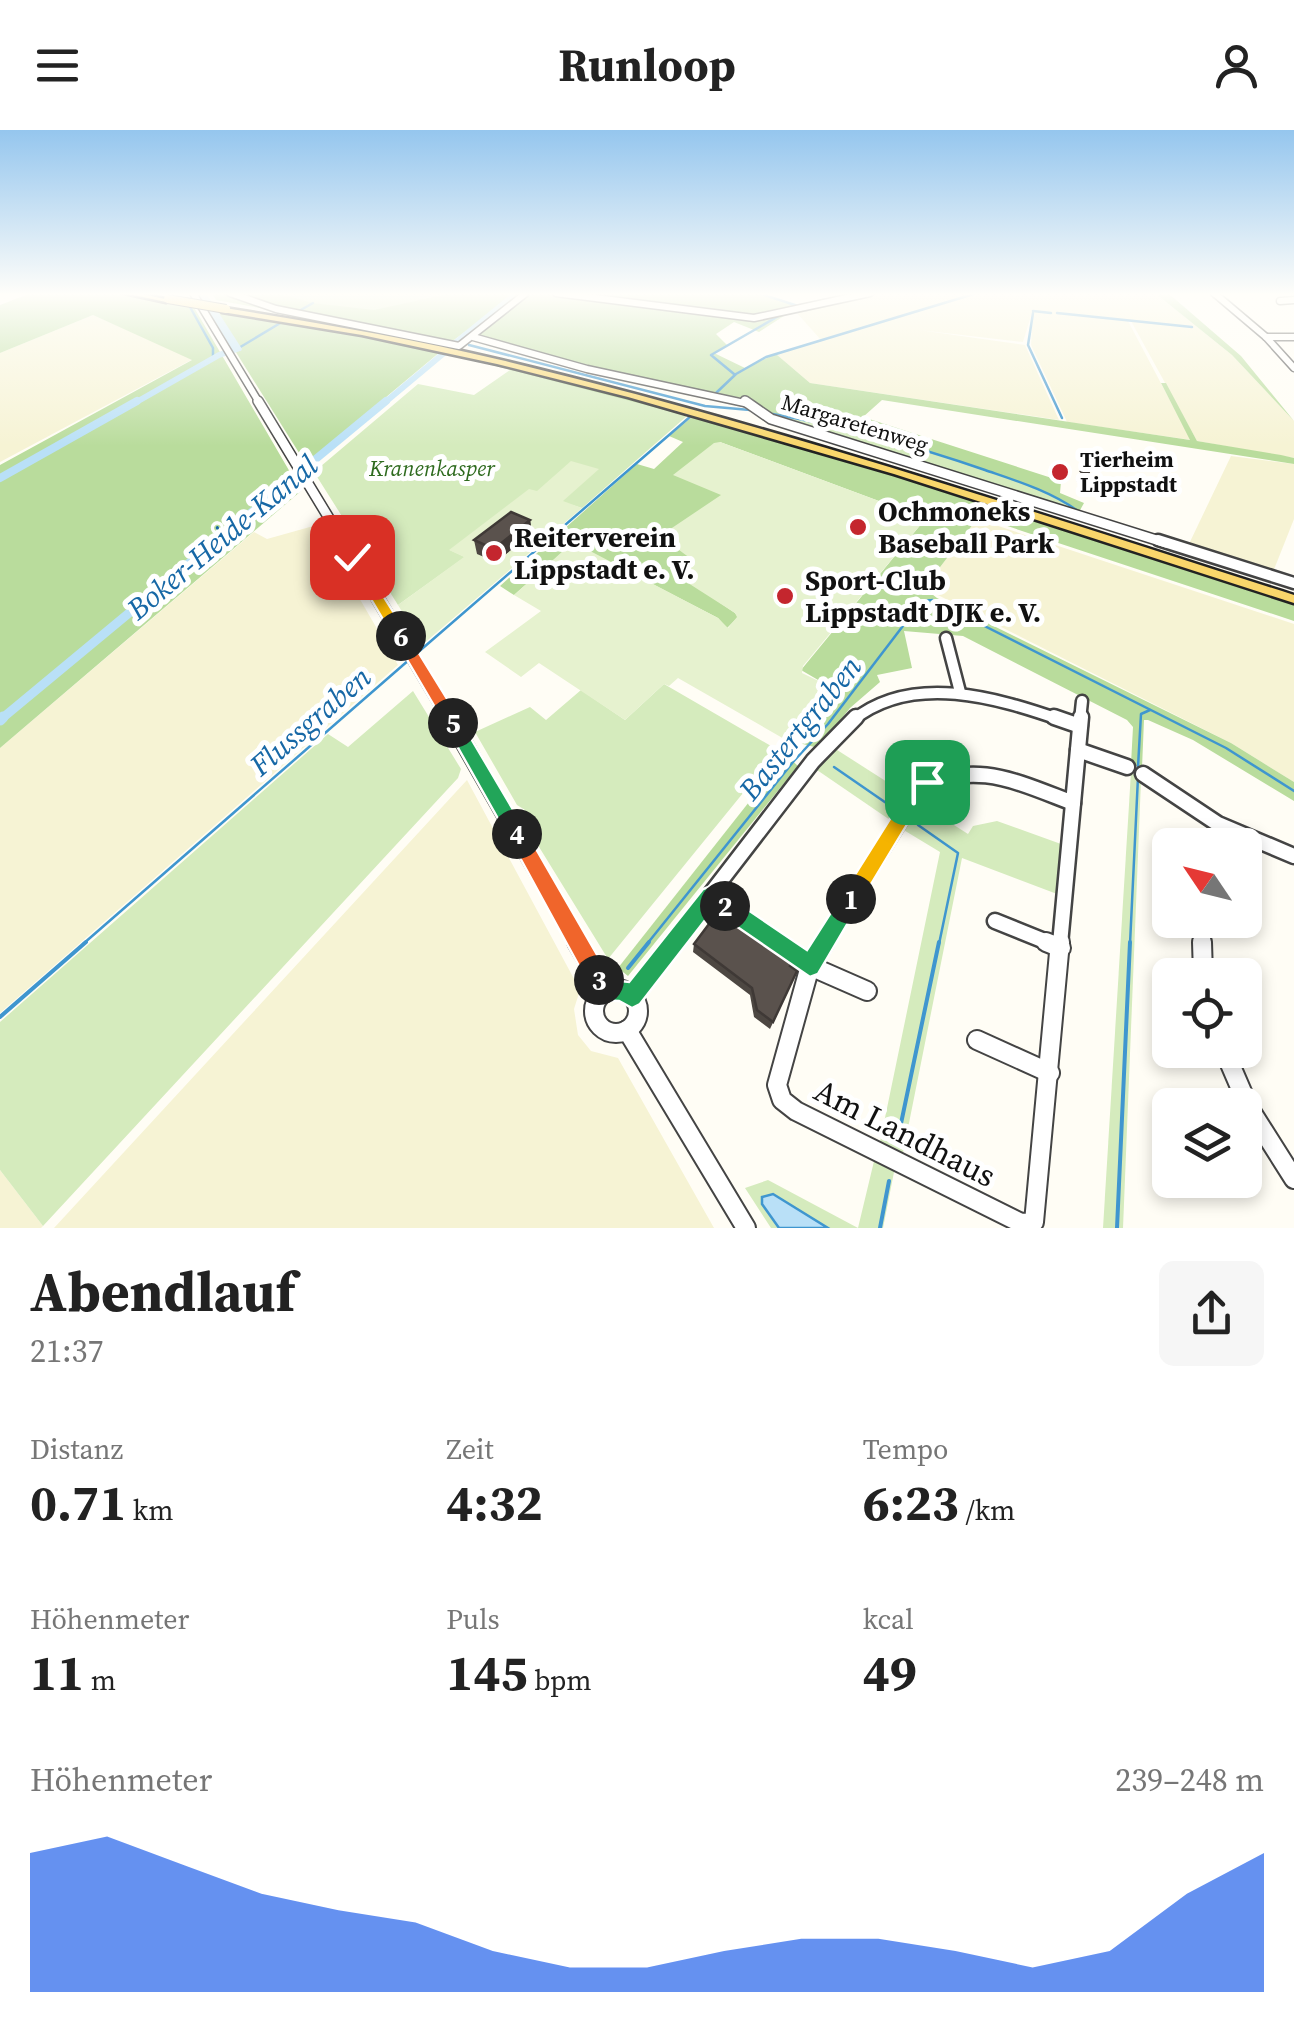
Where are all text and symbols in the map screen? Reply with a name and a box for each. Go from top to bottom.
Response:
text: Runloop [558,34,736,96]
icon: menu [30,38,85,93]
icon: person [1209,38,1264,93]
street label: Margaretenweg [778,386,932,460]
place label: Tierheim Lippstadt [1080,444,1178,499]
water label: Boker-Heide-Kanal [117,445,326,630]
park label: Kranenkasper [368,453,496,483]
marker: Tierheim Lippstadt [1049,461,1071,483]
place label: Ochmoneks Baseball Park [878,492,1055,562]
pin [310,515,395,600]
marker: Ochmoneks Baseball Park [847,516,869,538]
place label: Reiterverein Lippstadt e. V. [514,518,695,588]
icon: check [325,530,380,585]
marker: Reiterverein Lippstadt e. V. [483,542,505,564]
place label: Sport-Club Lippstadt DJK e. V. [805,561,1041,631]
marker: Sport-Club Lippstadt DJK e. V. [774,585,796,607]
pin: 6 [376,611,426,661]
text: 6 [393,617,409,655]
water label: Bastertgraben [729,647,871,809]
water label: Flussgraben [240,657,380,786]
pin: 5 [428,698,478,748]
text: 5 [445,704,461,742]
pin [885,740,970,825]
icon: arrive [900,755,955,810]
pin: 4 [492,809,542,859]
text: 4 [509,815,525,853]
north arrow [1152,828,1262,938]
map controls [1152,828,1262,1198]
pin: 1 [826,874,876,924]
text: 1 [843,880,859,918]
pin: 2 [700,881,750,931]
text: 2 [717,887,733,925]
pin: 3 [574,955,624,1005]
button: locate [1152,958,1262,1068]
text: 3 [591,961,607,999]
street label: Am Landhaus [807,1068,1003,1198]
button: layers [1152,1088,1262,1198]
text: Abendlauf [30,1254,295,1329]
button: share [1159,1261,1264,1366]
text: 21:37 [30,1329,104,1373]
text: Distanz [30,1430,123,1468]
text: Zeit [446,1430,493,1468]
text: Tempo [863,1430,948,1468]
text: 0.71 [30,1468,126,1537]
text: 4:32 [446,1468,543,1537]
text: 6:23 [863,1468,959,1537]
text: km [126,1491,173,1529]
text: /km [959,1491,1015,1529]
text: Höhenmeter [30,1600,189,1638]
text: Puls [446,1600,500,1638]
text: kcal [863,1600,914,1638]
text: 11 [30,1638,84,1707]
text: 145 [446,1638,528,1707]
text: 49 [863,1638,917,1707]
text: m [84,1661,116,1699]
text: bpm [528,1661,592,1699]
text: Höhenmeter [30,1758,212,1802]
text: 239–248 m [1115,1758,1264,1802]

